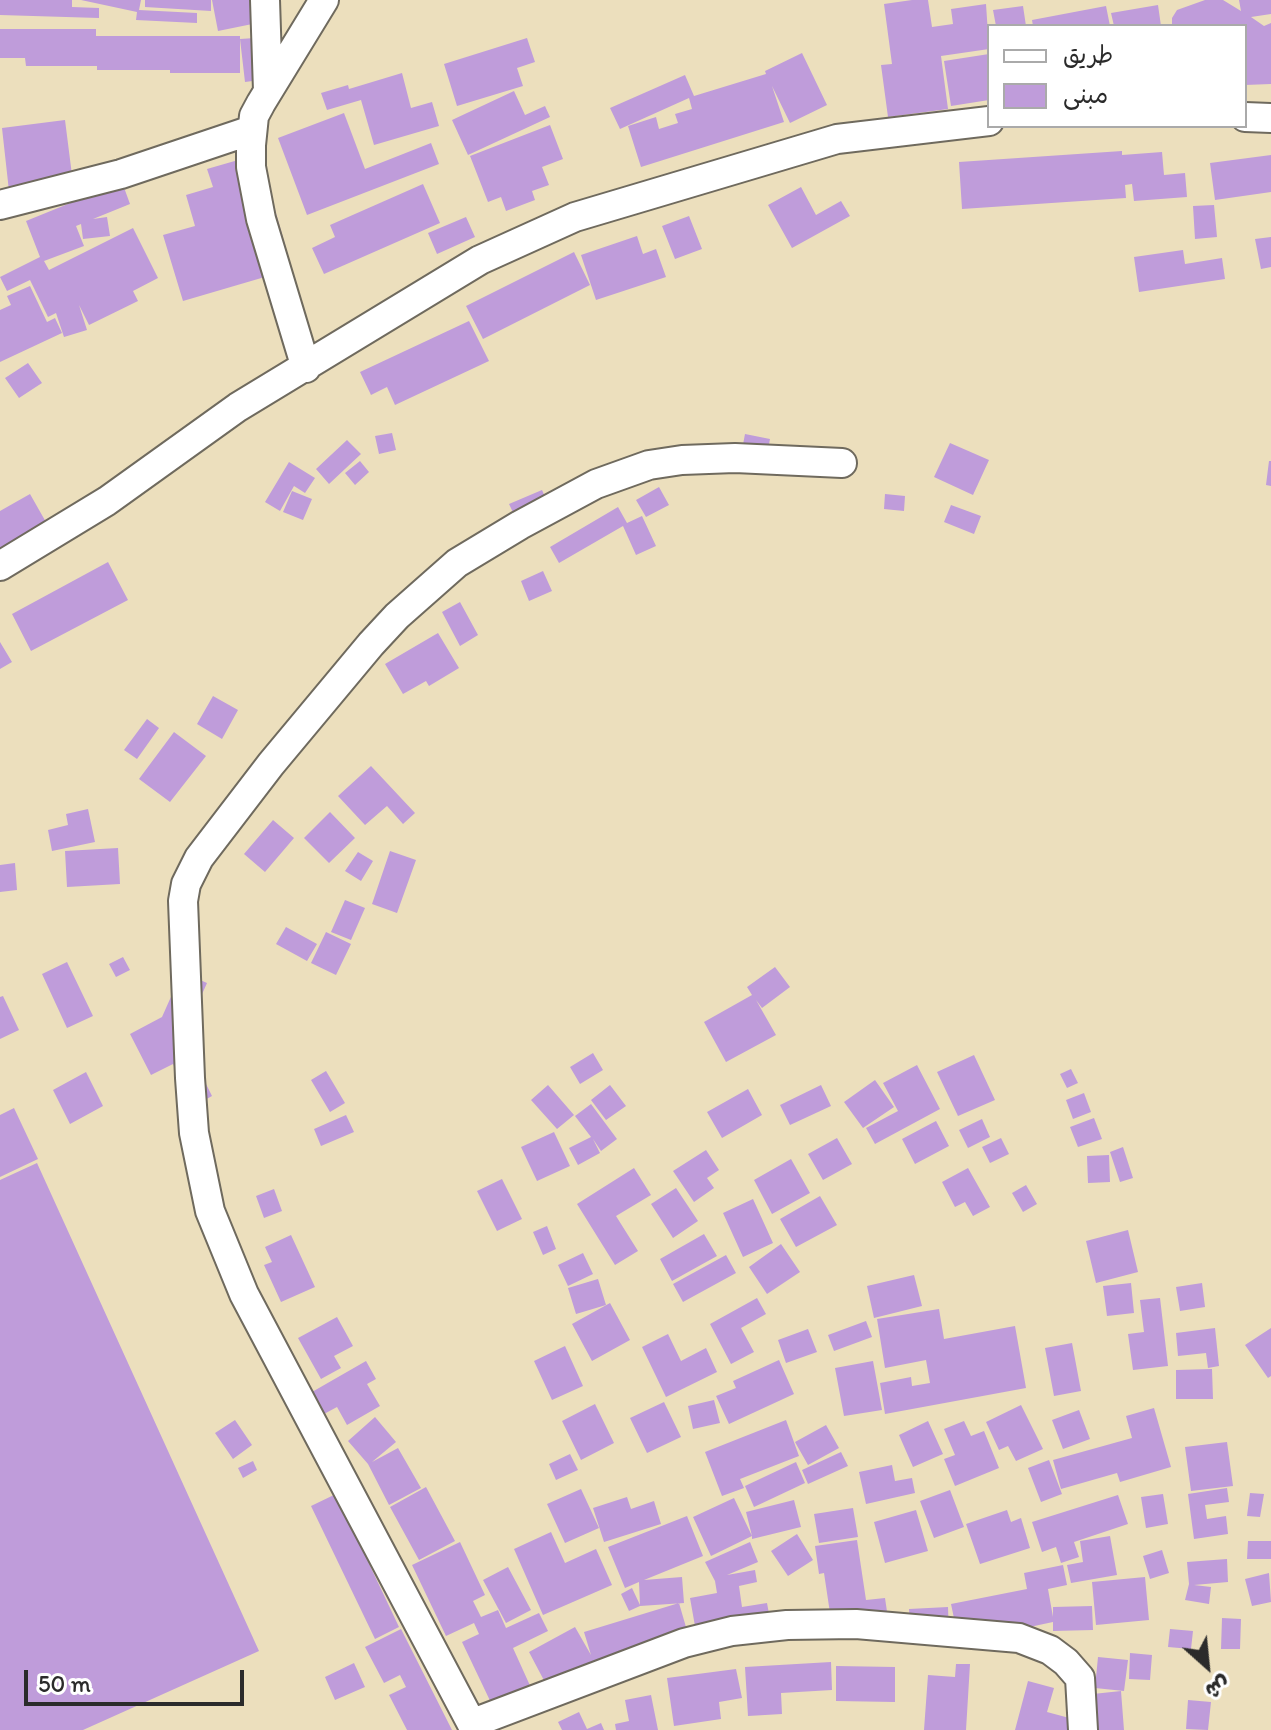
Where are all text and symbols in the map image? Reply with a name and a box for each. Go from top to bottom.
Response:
legend [987,24,1247,128]
text: طريق [1063,40,1113,69]
text: مبنى [1063,80,1108,109]
north arrow [1167,1626,1247,1706]
scale bar [28,1654,248,1704]
text: 50 m [38,1669,91,1698]
text: ش [1201,1670,1235,1705]

